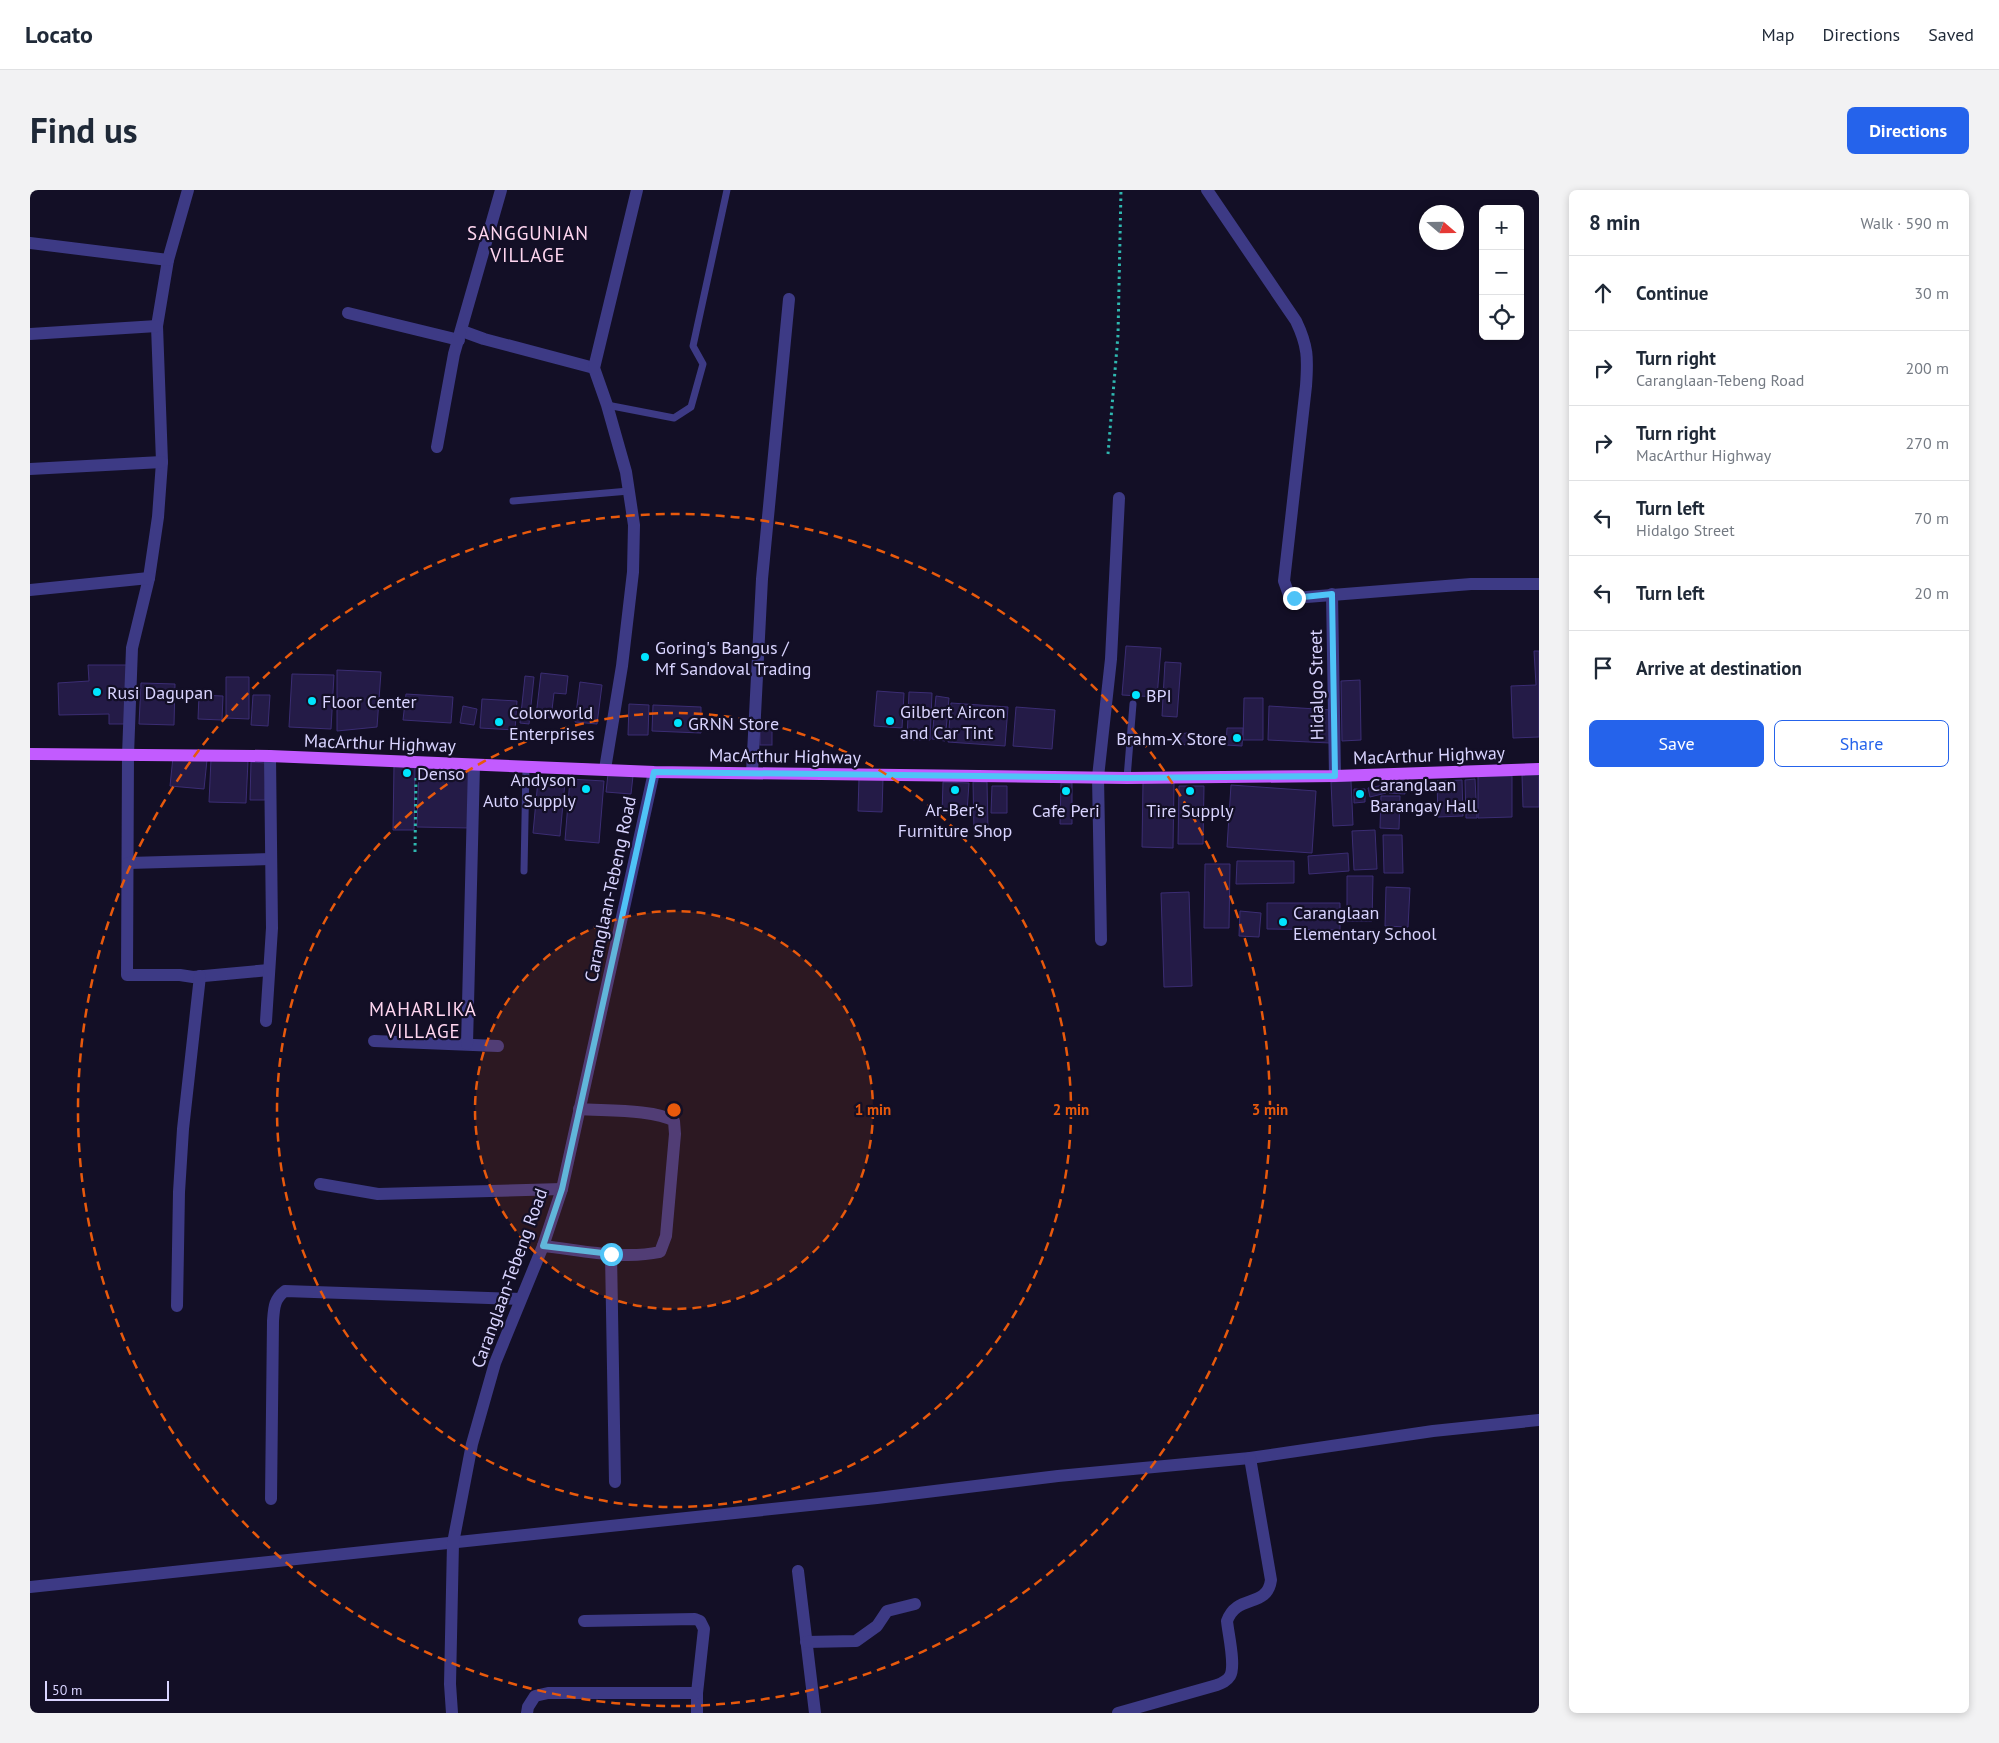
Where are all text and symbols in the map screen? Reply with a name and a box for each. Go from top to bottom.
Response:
text: Locato [25,19,93,50]
text: Map [1762,23,1794,46]
text: Directions [1822,23,1900,46]
text: Saved [1928,23,1974,46]
text: Find us [30,107,138,153]
button: Directions [1847,107,1969,154]
north arrow [1419,205,1464,250]
map controls [1479,205,1524,340]
button: + [1479,205,1524,250]
text: 8 min [1589,209,1640,236]
text: Walk · 590 m [1860,213,1949,233]
district label: SANGGUNIAN VILLAGE [467,221,589,267]
button: − [1479,250,1524,295]
icon: ahead [1589,279,1617,307]
text: Continue [1636,281,1708,305]
text: 30 m [1914,283,1949,303]
button: locate [1479,295,1524,340]
text: Turn right [1636,346,1716,370]
icon: right [1589,354,1617,382]
text: 200 m [1906,358,1949,378]
text: Caranglaan-Tebeng Road [1636,370,1804,390]
text: Turn right [1636,421,1716,445]
icon: right [1589,429,1617,457]
text: 270 m [1906,433,1949,453]
text: MacArthur Highway [1636,445,1771,465]
text: Turn left [1636,496,1705,520]
icon: left [1589,504,1617,532]
text: 70 m [1914,508,1949,528]
text: Hidalgo Street [1636,520,1735,540]
icon: left [1589,579,1617,607]
text: Turn left [1636,581,1705,605]
text: 20 m [1914,583,1949,603]
route end [1283,587,1306,610]
street label: Hidalgo Street [1304,629,1328,741]
place label: Goring's Bangus / Mf Sandoval Trading [655,636,812,680]
marker: Goring's Bangus / Mf Sandoval Trading [639,651,651,663]
icon: arrive [1589,654,1617,682]
text: Arrive at destination [1636,656,1802,680]
place label: Rusi Dagupan [107,681,213,704]
place label: BPI [1146,684,1172,707]
marker: Rusi Dagupan [91,686,103,698]
marker: BPI [1130,689,1142,701]
place label: Floor Center [322,690,417,713]
marker: Floor Center [306,695,318,707]
place label: Gilbert Aircon and Car Tint [900,700,1006,744]
place label: Colorworld Enterprises [509,701,595,745]
place label: GRNN Store [688,712,779,735]
marker: Gilbert Aircon and Car Tint [884,715,896,727]
marker: Colorworld Enterprises [493,716,505,728]
marker: GRNN Store [672,717,684,729]
button: Save [1589,720,1764,767]
button: Share [1774,720,1949,767]
place label: Brahm-X Store [1116,727,1227,750]
street label: MacArthur Highway [304,729,457,757]
marker: Brahm-X Store [1231,732,1243,744]
street label: MacArthur Highway [1353,741,1506,769]
street label: MacArthur Highway [709,743,862,769]
place label: Denso [417,762,465,785]
marker: Denso [401,767,413,779]
place label: Andyson Auto Supply [483,768,577,812]
place label: Caranglaan Barangay Hall [1370,773,1478,817]
marker: Andyson Auto Supply [580,783,592,795]
marker: Ar-Ber's Furniture Shop [949,784,961,796]
marker: Cafe Peri [1060,785,1072,797]
marker: Tire Supply [1184,785,1196,797]
marker: Caranglaan Barangay Hall [1354,788,1366,800]
street label: Caranglaan-Tebeng Road [579,794,641,984]
place label: Ar-Ber's Furniture Shop [898,798,1012,842]
place label: Cafe Peri [1032,799,1100,822]
place label: Tire Supply [1146,799,1234,822]
place label: Caranglaan Elementary School [1293,901,1437,945]
marker: Caranglaan Elementary School [1277,916,1289,928]
district label: MAHARLIKA VILLAGE [369,997,477,1043]
text: 1 min [855,1100,891,1119]
text: 2 min [1053,1100,1089,1119]
text: 3 min [1252,1100,1288,1119]
centre of rings [665,1101,683,1119]
street label: Caranglaan-Tebeng Road [466,1185,552,1371]
route start [600,1243,623,1266]
scale bar [45,1678,169,1701]
text: 50 m [52,1681,82,1699]

